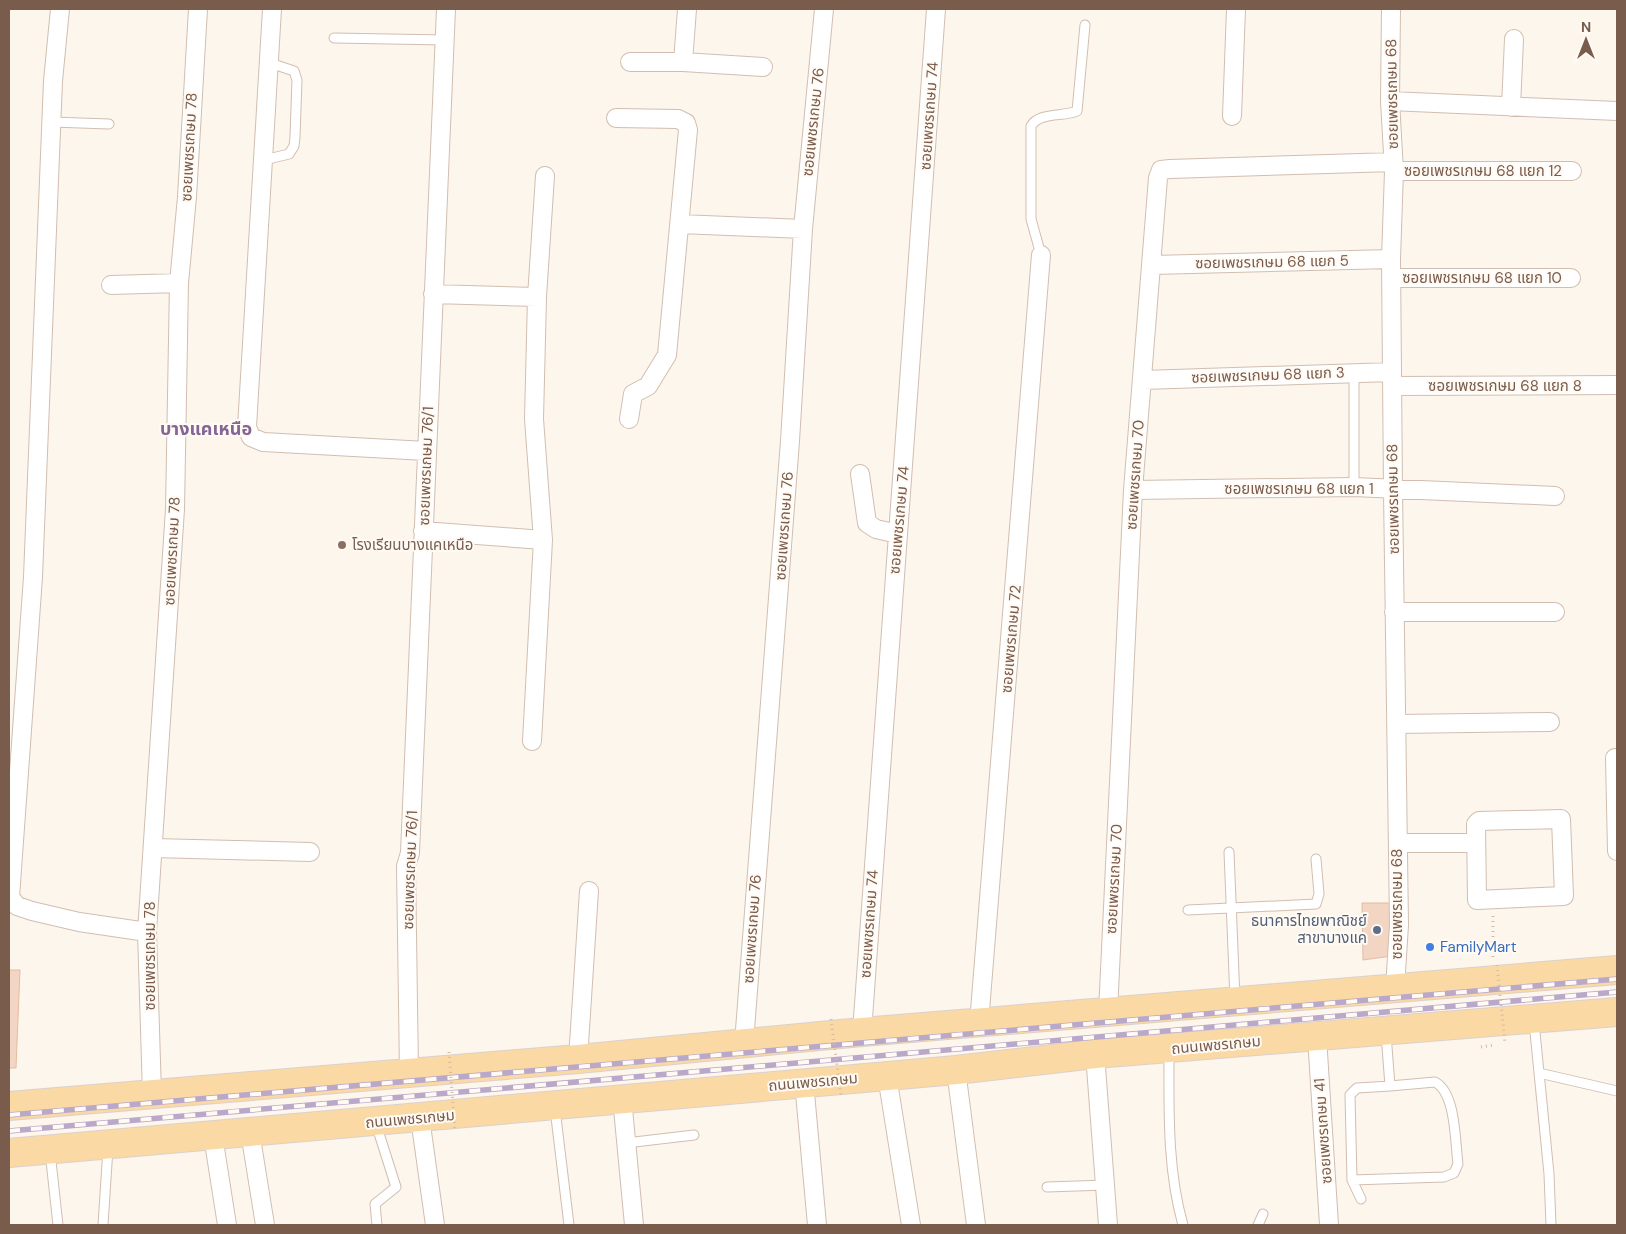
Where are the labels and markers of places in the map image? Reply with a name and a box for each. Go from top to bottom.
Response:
place label: โรงเรียนบางแคเหนือ [352,535,473,555]
marker: โรงเรียนบางแคเหนือ [336,539,348,551]
place label: ธนาคารไทยพาณิชย์ สาขาบางแค [1251,911,1367,948]
marker: ธนาคารไทยพาณิชย์ สาขาบางแค [1371,924,1383,936]
place label: FamilyMart [1440,937,1517,957]
marker: FamilyMart [1424,941,1436,953]

